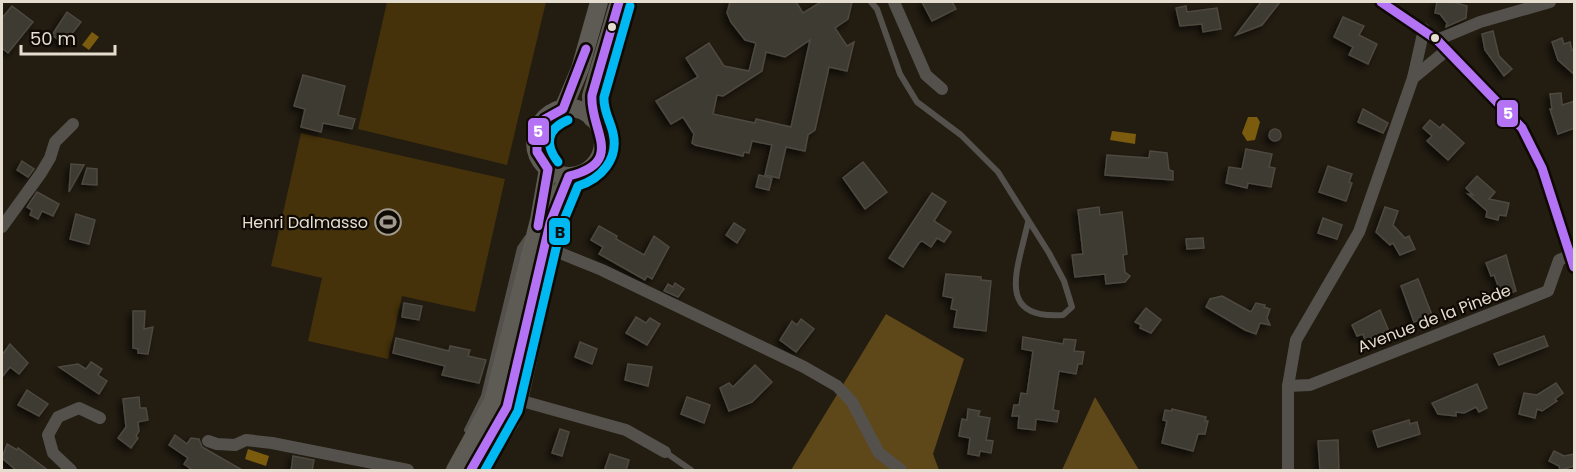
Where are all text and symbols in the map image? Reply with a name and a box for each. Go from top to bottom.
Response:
scale bar [21,18,116,56]
unlabelled marker [606,21,618,33]
text: 50 m [30,26,76,51]
unlabelled marker [1429,32,1441,44]
line badge: 5 [1496,99,1519,128]
text: 5 [1503,102,1513,125]
line badge: 5 [527,117,550,146]
text: 5 [533,120,543,143]
sports icon: Henri Dalmasso [373,207,403,237]
place label: Henri Dalmasso [242,211,368,234]
line badge: B [548,217,571,246]
text: B [555,221,565,244]
street label: Avenue de la Pinède [1354,279,1514,358]

